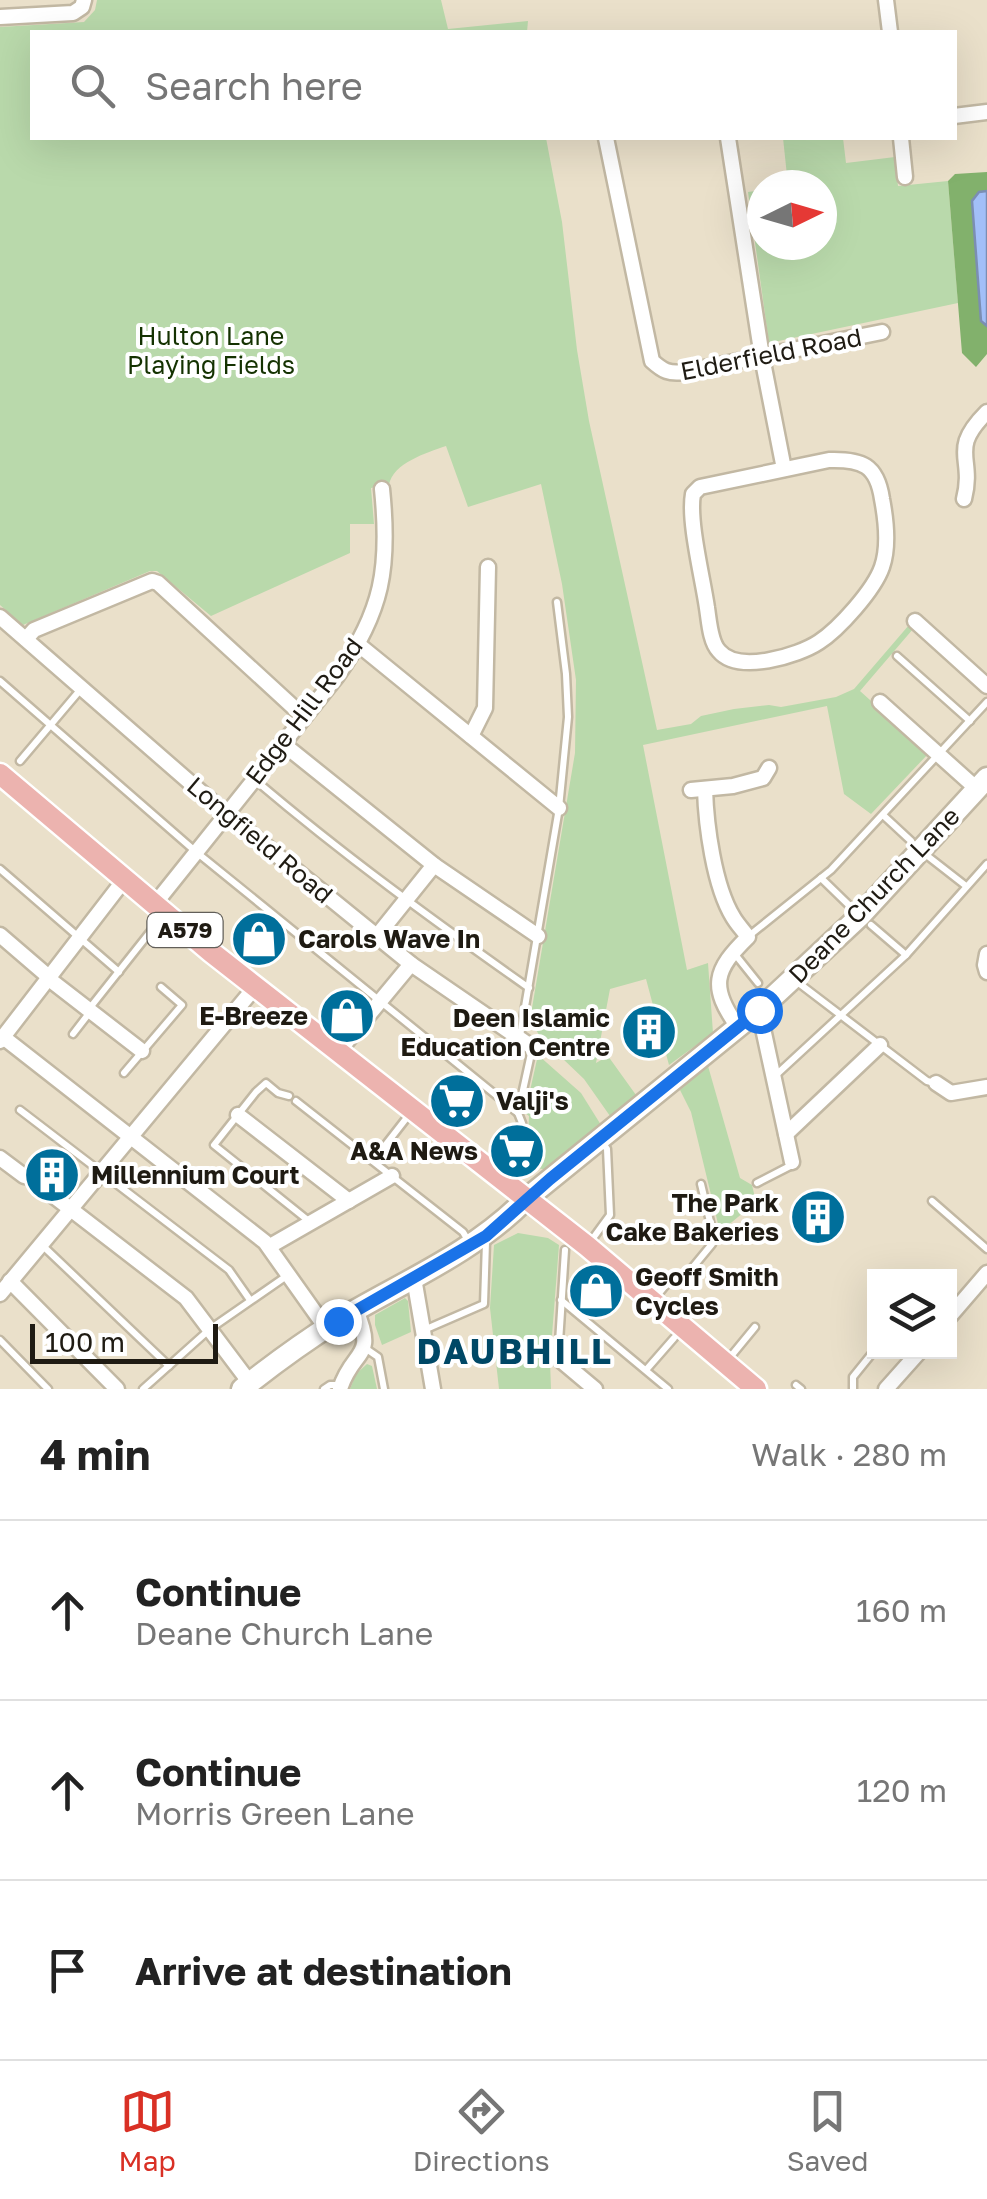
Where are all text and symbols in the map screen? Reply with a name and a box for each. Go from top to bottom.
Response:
search box [30,30,957,140]
icon: search [65,58,120,113]
text: Search here [145,63,363,108]
north arrow [747,170,837,260]
park label: Hulton Lane Playing Fields [127,320,295,380]
street label: Elderfield Road [678,321,864,386]
street label: Edge Hill Road [238,631,369,790]
street label: Longfield Road [181,770,339,910]
street label: Deane Church Lane [782,800,966,989]
shop icon: Carols Wave In [229,909,289,969]
road number: A579 [148,913,222,947]
place label: Carols Wave In [298,923,480,954]
shop icon: E-Breeze [317,986,377,1046]
route start [737,988,783,1034]
place label: E-Breeze [199,1000,308,1031]
place label: Deen Islamic Education Centre [400,1002,610,1062]
building icon: Deen Islamic Education Centre [619,1002,679,1062]
supermarket icon: Valji's [427,1071,487,1131]
place label: Valji's [496,1085,569,1116]
supermarket icon: A&A News [487,1121,547,1181]
place label: A&A News [350,1135,478,1166]
building icon: Millennium Court [22,1145,82,1205]
place label: Millennium Court [91,1159,299,1190]
place label: The Park Cake Bakeries [606,1187,779,1247]
building icon: The Park Cake Bakeries [788,1187,848,1247]
shop icon: Geoff Smith Cycles [566,1261,626,1321]
place label: Geoff Smith Cycles [635,1261,779,1321]
map controls [867,1269,957,1359]
button: layers [867,1269,957,1359]
route end [316,1299,362,1345]
scale bar [30,1319,218,1364]
text: 100 m [45,1325,125,1358]
district label: DAUBHILL [417,1330,613,1372]
text: 4 min [40,1429,150,1479]
text: Walk · 280 m [751,1435,947,1473]
text: Continue [135,1569,301,1614]
icon: ahead [40,1583,95,1638]
text: 160 m [856,1591,947,1629]
text: Deane Church Lane [135,1614,433,1652]
text: Continue [135,1749,301,1794]
icon: ahead [40,1763,95,1818]
text: 120 m [857,1771,947,1809]
text: Morris Green Lane [135,1794,415,1832]
icon: arrive [40,1943,95,1998]
text: Arrive at destination [135,1948,512,1993]
tab: Map [119,2084,176,2177]
tab: Directions [413,2084,550,2177]
tab: Saved [787,2084,868,2177]

